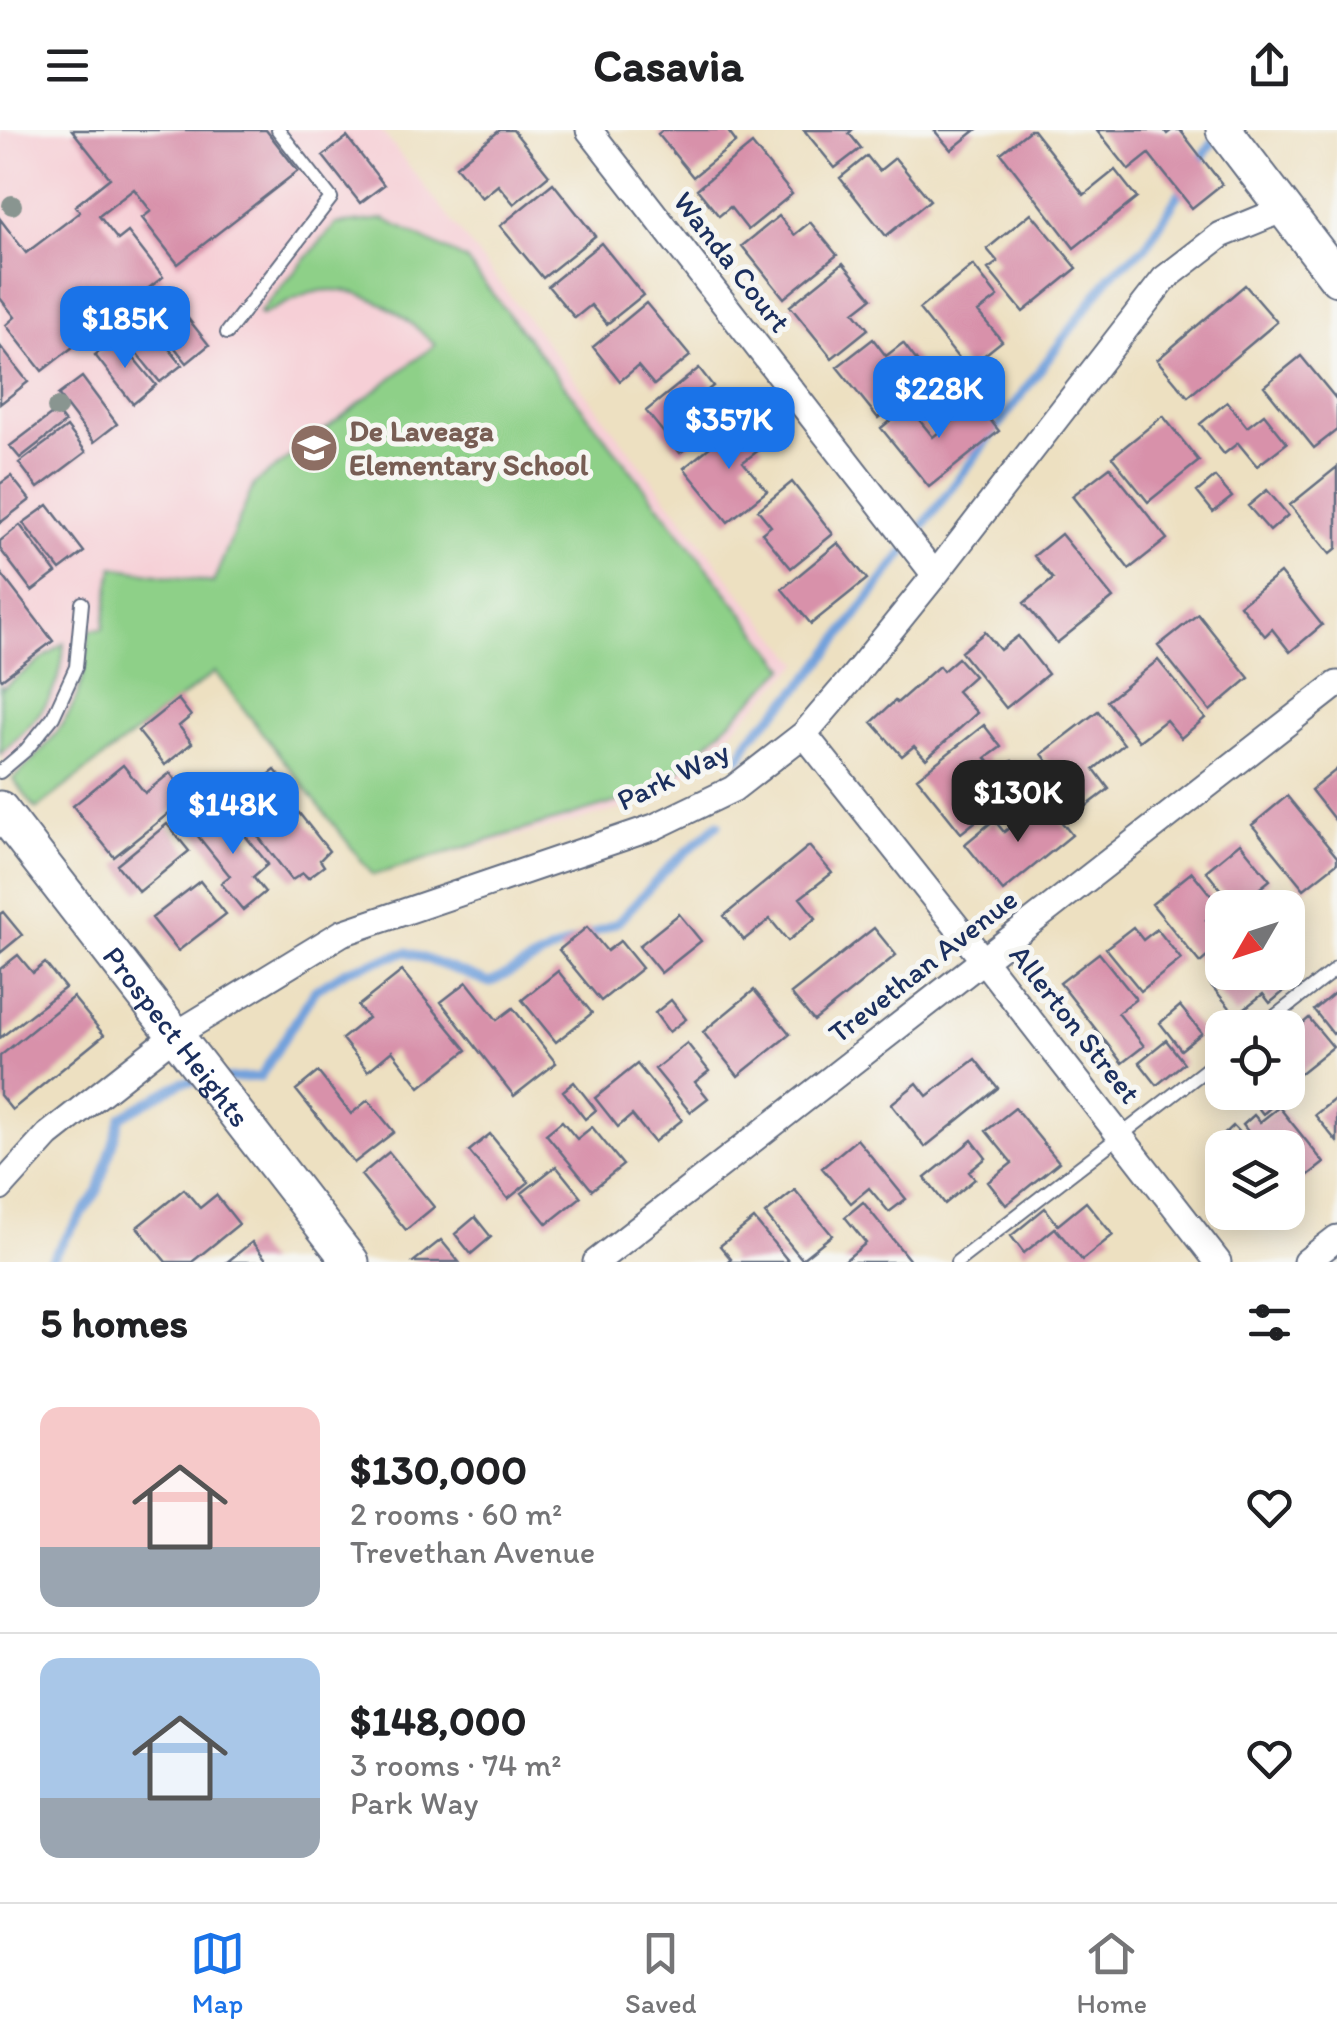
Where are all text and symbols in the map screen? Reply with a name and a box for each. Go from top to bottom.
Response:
icon: menu [40,38,95,93]
text: Casavia [593,38,744,92]
icon: share [1242,38,1297,93]
street label: Wanda Court [666,184,799,340]
pin: $185K [55,286,195,371]
text: $185K [82,299,168,337]
pin: $228K [869,356,1009,441]
text: $228K [895,369,983,407]
pin: $357K [659,387,799,472]
text: $357K [686,400,772,438]
place label: De Laveaga Elementary School [349,412,589,483]
school or university icon: De Laveaga Elementary School [288,422,340,474]
street label: Park Way [611,733,735,819]
pin: $130K [948,760,1088,845]
pin: $148K [163,772,303,857]
text: $130K [974,773,1062,811]
text: $148K [189,785,277,823]
street label: Trevethan Avenue [821,880,1025,1051]
north arrow [1205,890,1305,990]
map controls [1205,890,1305,1230]
street label: Allerton Street [1002,937,1149,1111]
street label: Prospect Heights [95,938,259,1134]
button: locate [1205,1010,1305,1110]
button: layers [1205,1130,1305,1230]
icon: filters [1242,1295,1297,1350]
text: 5 homes [40,1297,188,1348]
text: $130,000 [350,1444,527,1495]
icon: home [120,1447,240,1567]
icon: heart [1242,1480,1297,1535]
text: 2 rooms · 60 m² [350,1495,562,1533]
text: Trevethan Avenue [350,1533,595,1571]
text: $148,000 [350,1695,527,1746]
icon: home [120,1698,240,1818]
icon: heart [1242,1731,1297,1786]
text: 3 rooms · 74 m² [350,1746,561,1784]
text: Park Way [350,1784,478,1822]
tab: Map [190,1926,245,2020]
tab: Saved [625,1926,696,2020]
tab: Home [1076,1926,1147,2020]

